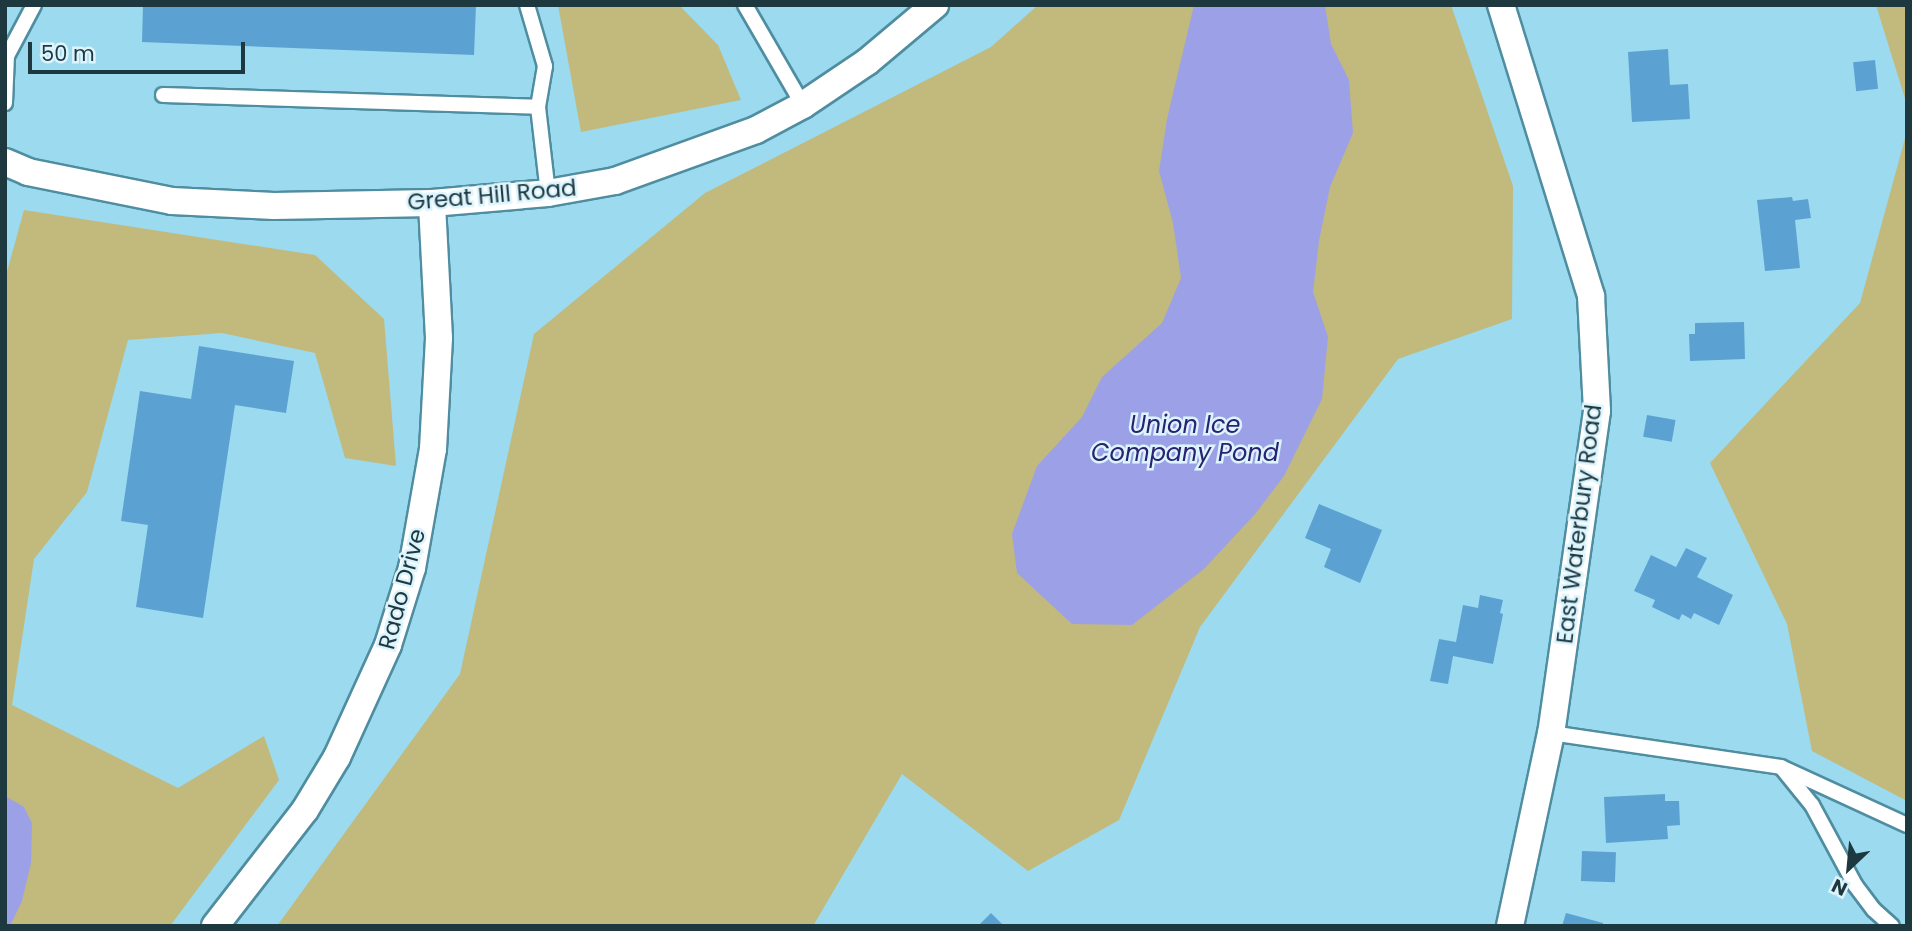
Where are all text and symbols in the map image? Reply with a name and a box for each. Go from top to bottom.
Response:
scale bar [32,28,248,72]
text: 50 m [41,39,95,68]
street label: Great Hill Road [406,174,578,216]
street label: East Waterbury Road [1551,403,1607,645]
water label: Union Ice Company Pond [1091,411,1279,467]
street label: Rado Drive [373,526,431,652]
north arrow [1814,833,1884,903]
text: N [1827,872,1852,903]

